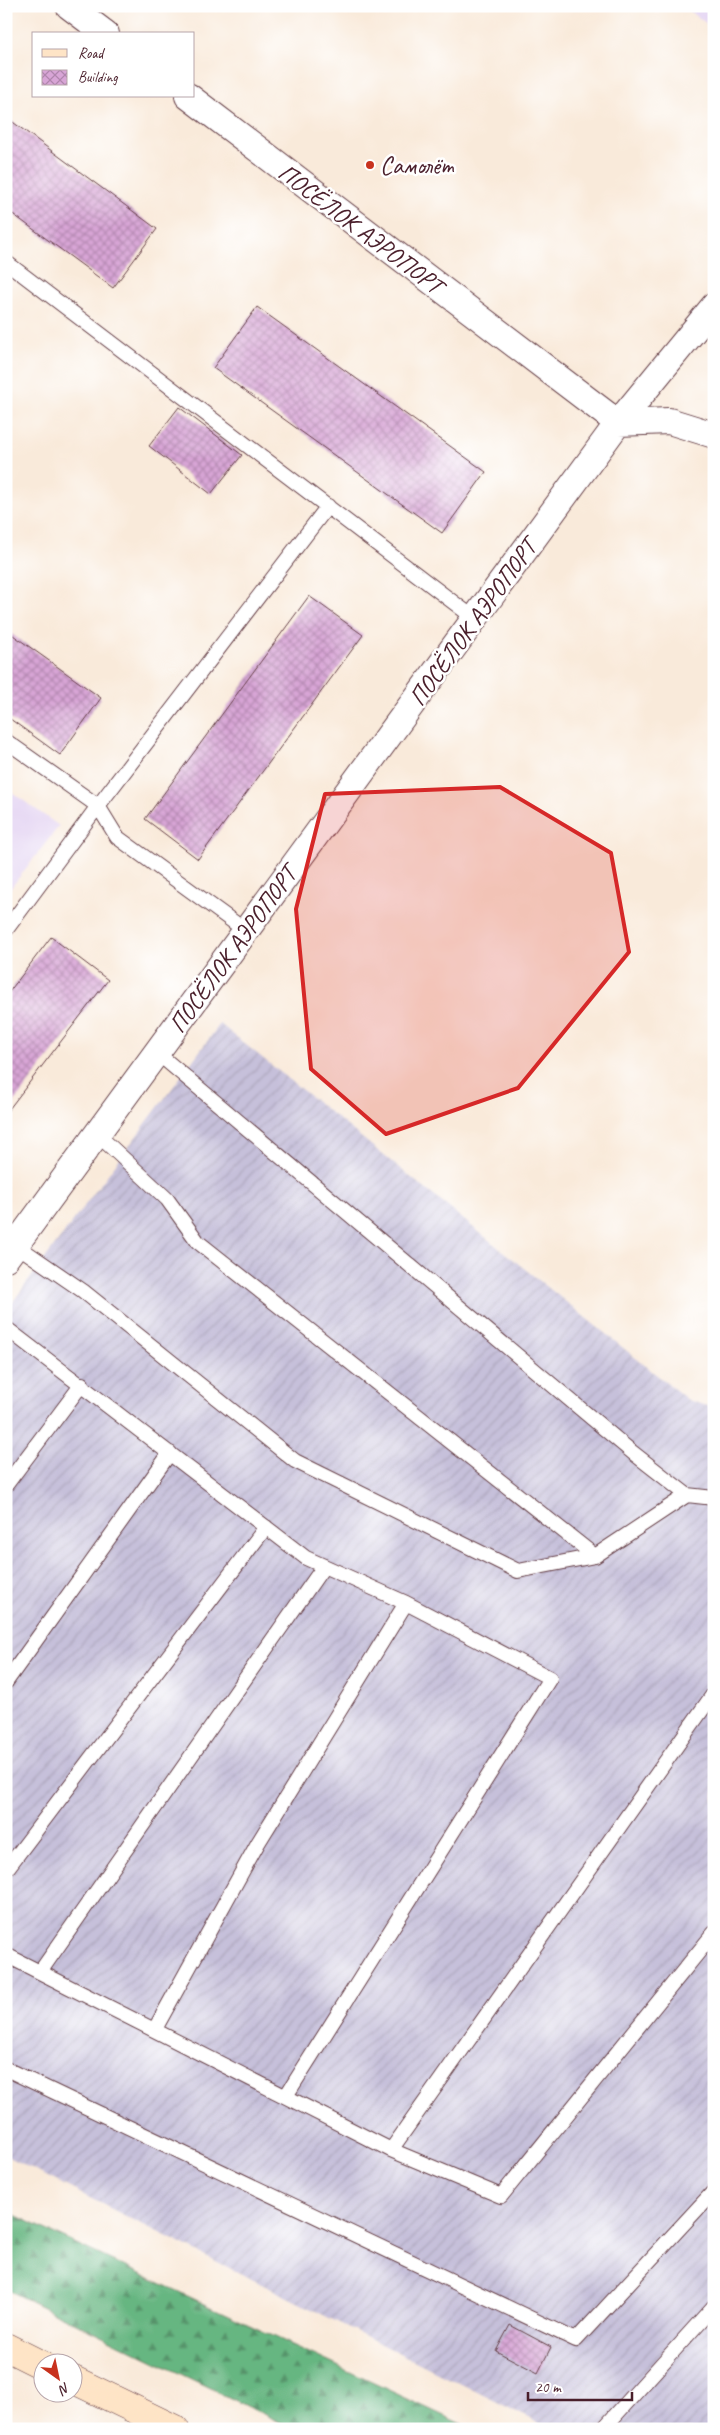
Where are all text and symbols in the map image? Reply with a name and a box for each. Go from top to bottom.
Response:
legend [32,32,195,98]
text: Road [78,44,105,63]
text: Building [78,68,118,87]
place label: Самолёт [380,150,455,182]
street label: ПОСЁЛОК АЭРОПОРТ [272,156,454,305]
marker: Самолёт [364,159,376,171]
street label: ПОСЁЛОК АЭРОПОРТ [402,529,547,712]
street label: ПОСЁЛОК АЭРОПОРТ [162,856,307,1039]
north arrow [32,2352,82,2402]
scale bar [528,2370,631,2402]
text: 20 m [535,2378,562,2397]
text: N [55,2379,73,2399]

